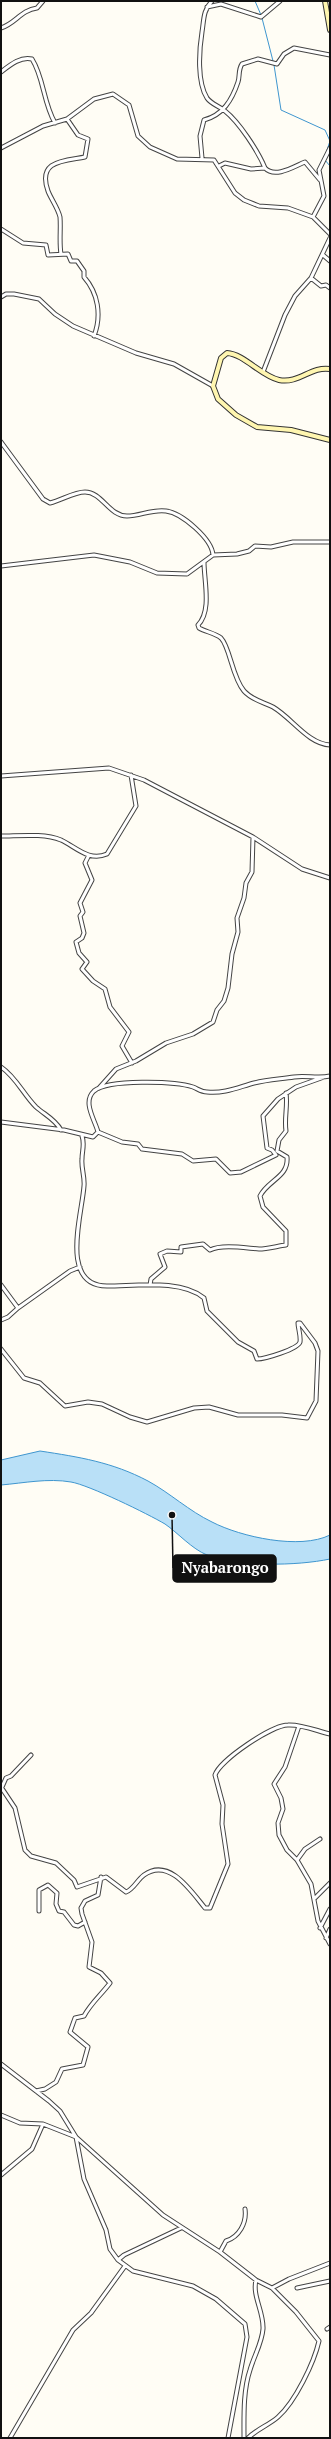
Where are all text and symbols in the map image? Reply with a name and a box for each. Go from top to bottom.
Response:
callout: Nyabarongo [173,1555,276,1582]
text: Nyabarongo [181,1557,269,1577]

